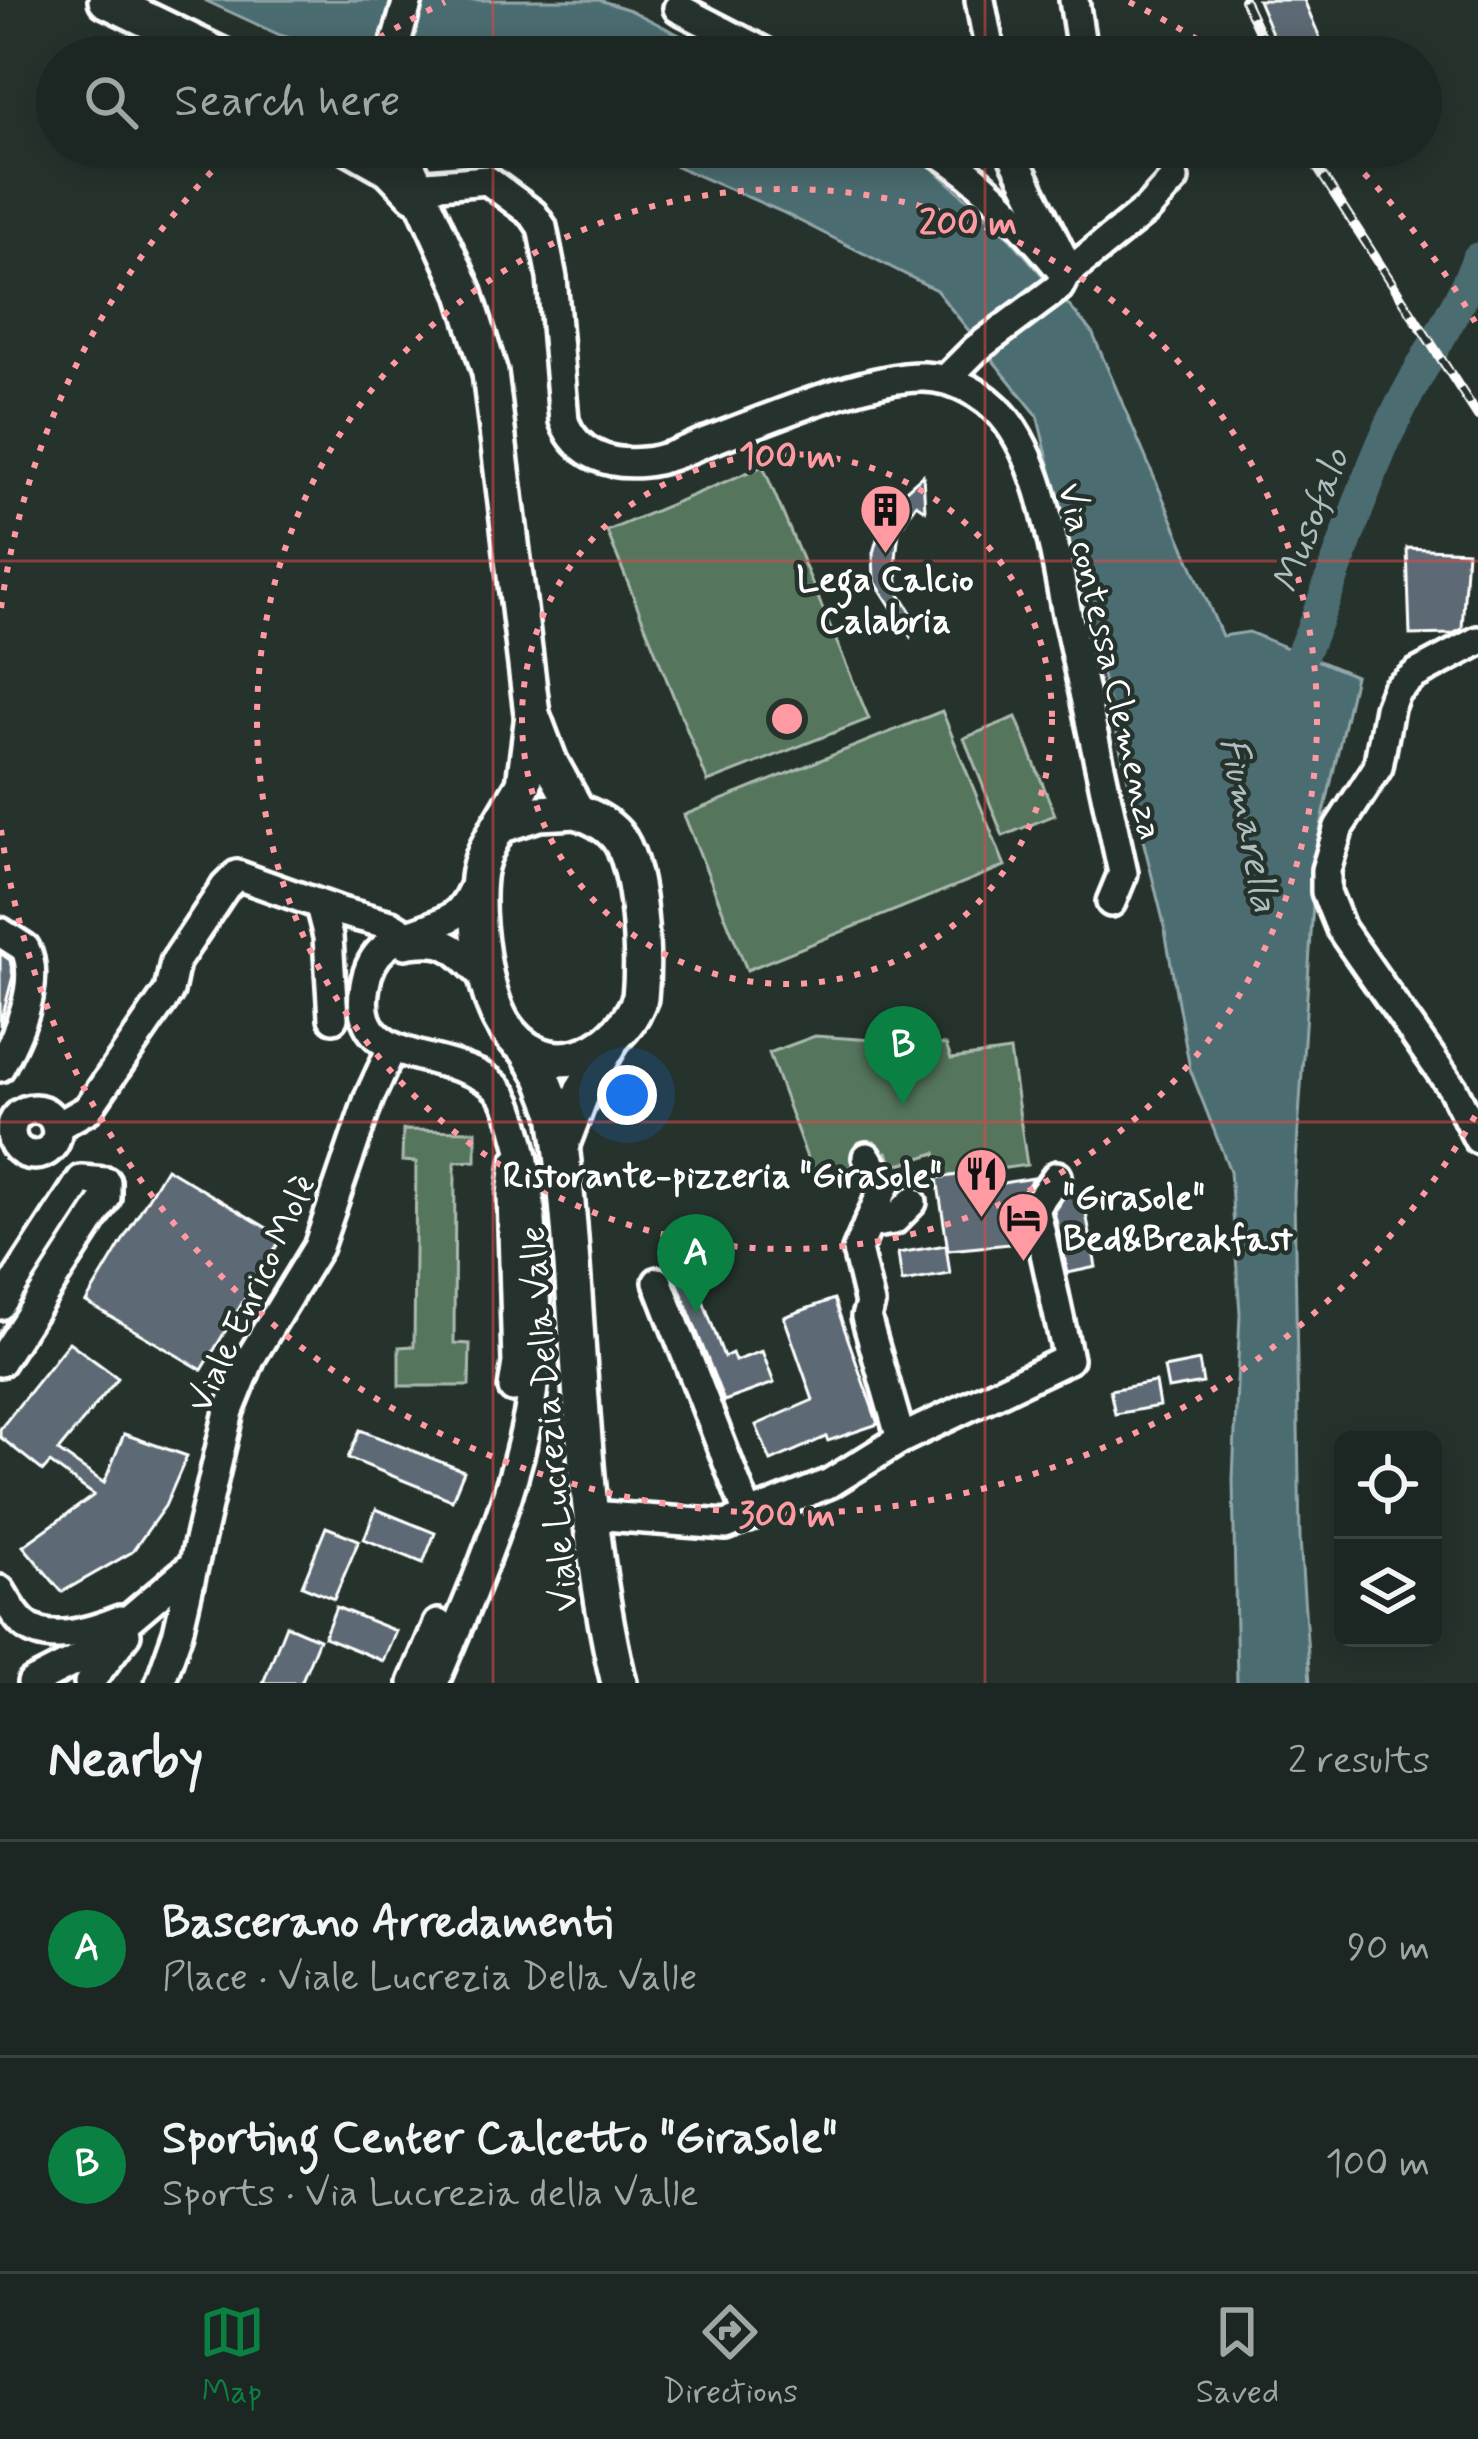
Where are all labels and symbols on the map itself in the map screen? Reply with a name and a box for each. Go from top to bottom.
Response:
text: 200 m [919,201,1017,248]
text: 100 m [739,434,835,481]
water label: Musofalo [1261,441,1364,601]
street label: Via contessa Clemenza [1045,479,1173,845]
building icon: Lega Calcio Calabria [857,482,913,556]
place label: Lega Calcio Calabria [796,558,974,646]
centre of rings [766,698,808,740]
water label: Fiumarella [1206,733,1289,916]
pin: B [864,1006,942,1105]
your location [597,1065,657,1125]
restaurant icon: Ristorante-pizzeria "Girasole" [953,1146,1009,1220]
place label: Ristorante-pizzeria "Girasole" [503,1154,942,1201]
street label: Viale Enrico Molè [178,1168,329,1421]
place label: "Girasole" Bed&Breakfast [1063,1176,1294,1264]
hotel icon: "Girasole" Bed&Breakfast [996,1189,1052,1263]
pin: A [657,1214,735,1313]
street label: Viale Lucrezia Della Valle [510,1224,591,1614]
text: 300 m [739,1493,835,1540]

